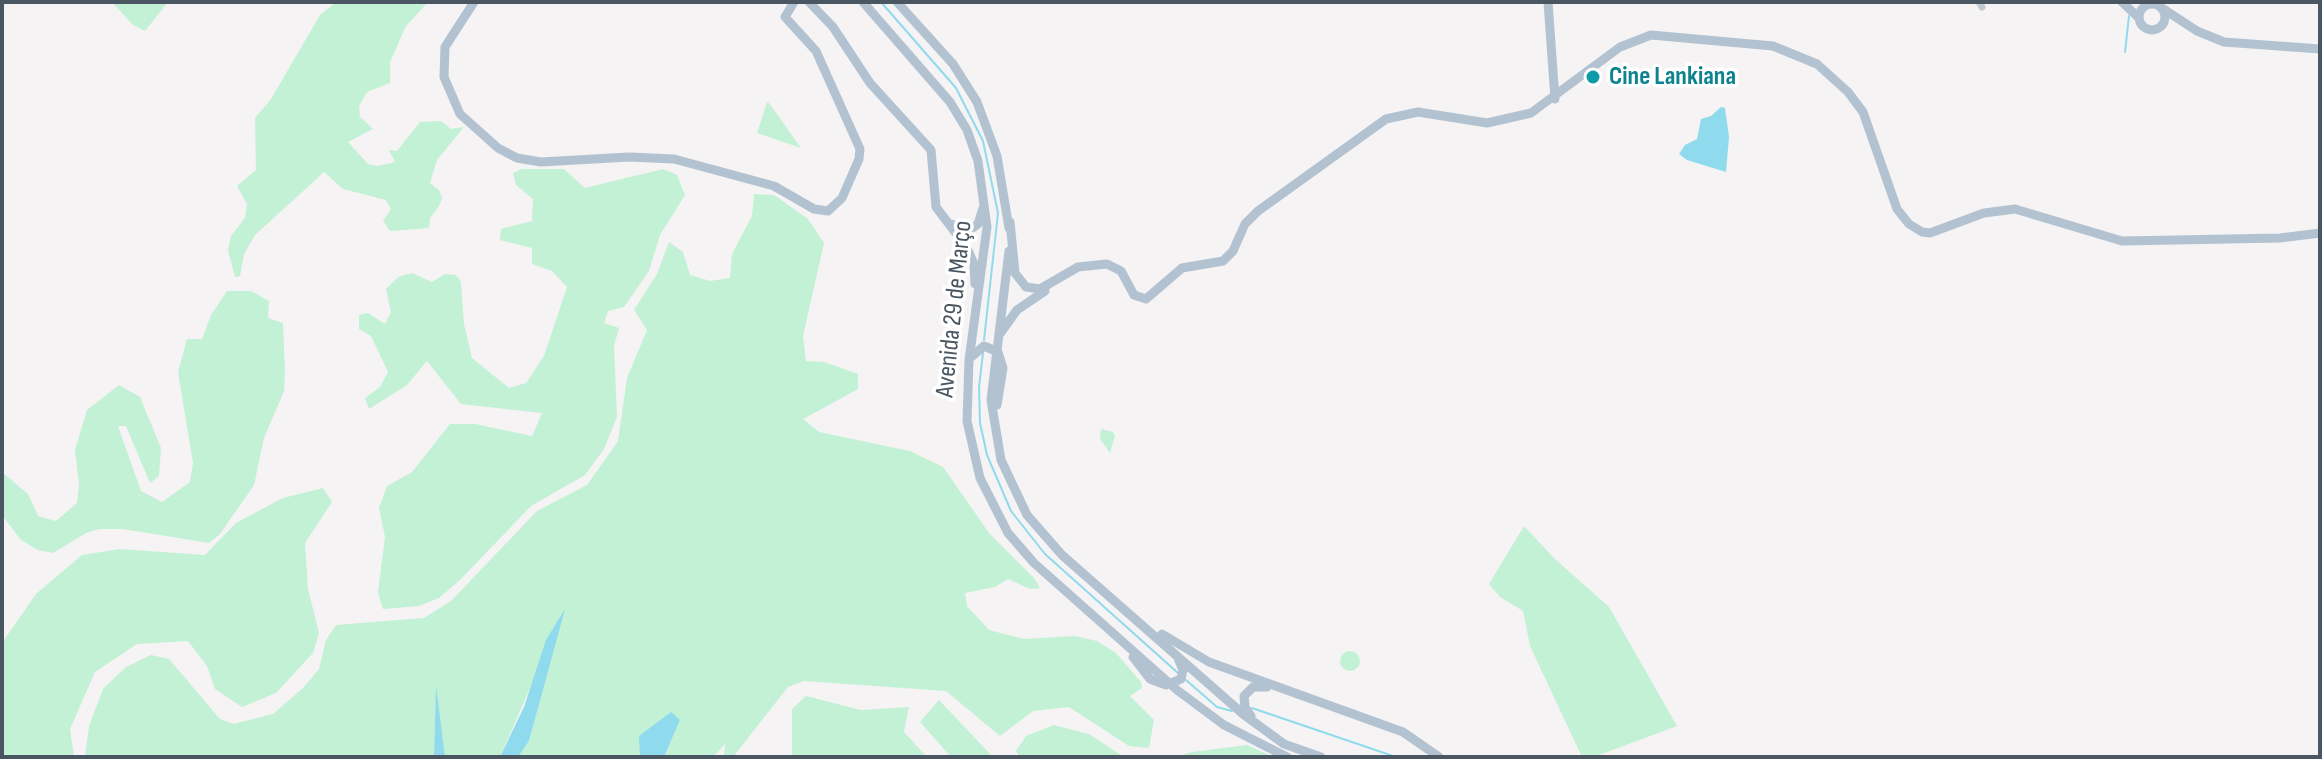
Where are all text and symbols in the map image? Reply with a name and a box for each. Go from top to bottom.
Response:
place label: Cine Lankiana [1609,61,1736,93]
marker: Cine Lankiana [1584,68,1602,86]
street label: Avenida 29 de Março [930,219,980,399]

